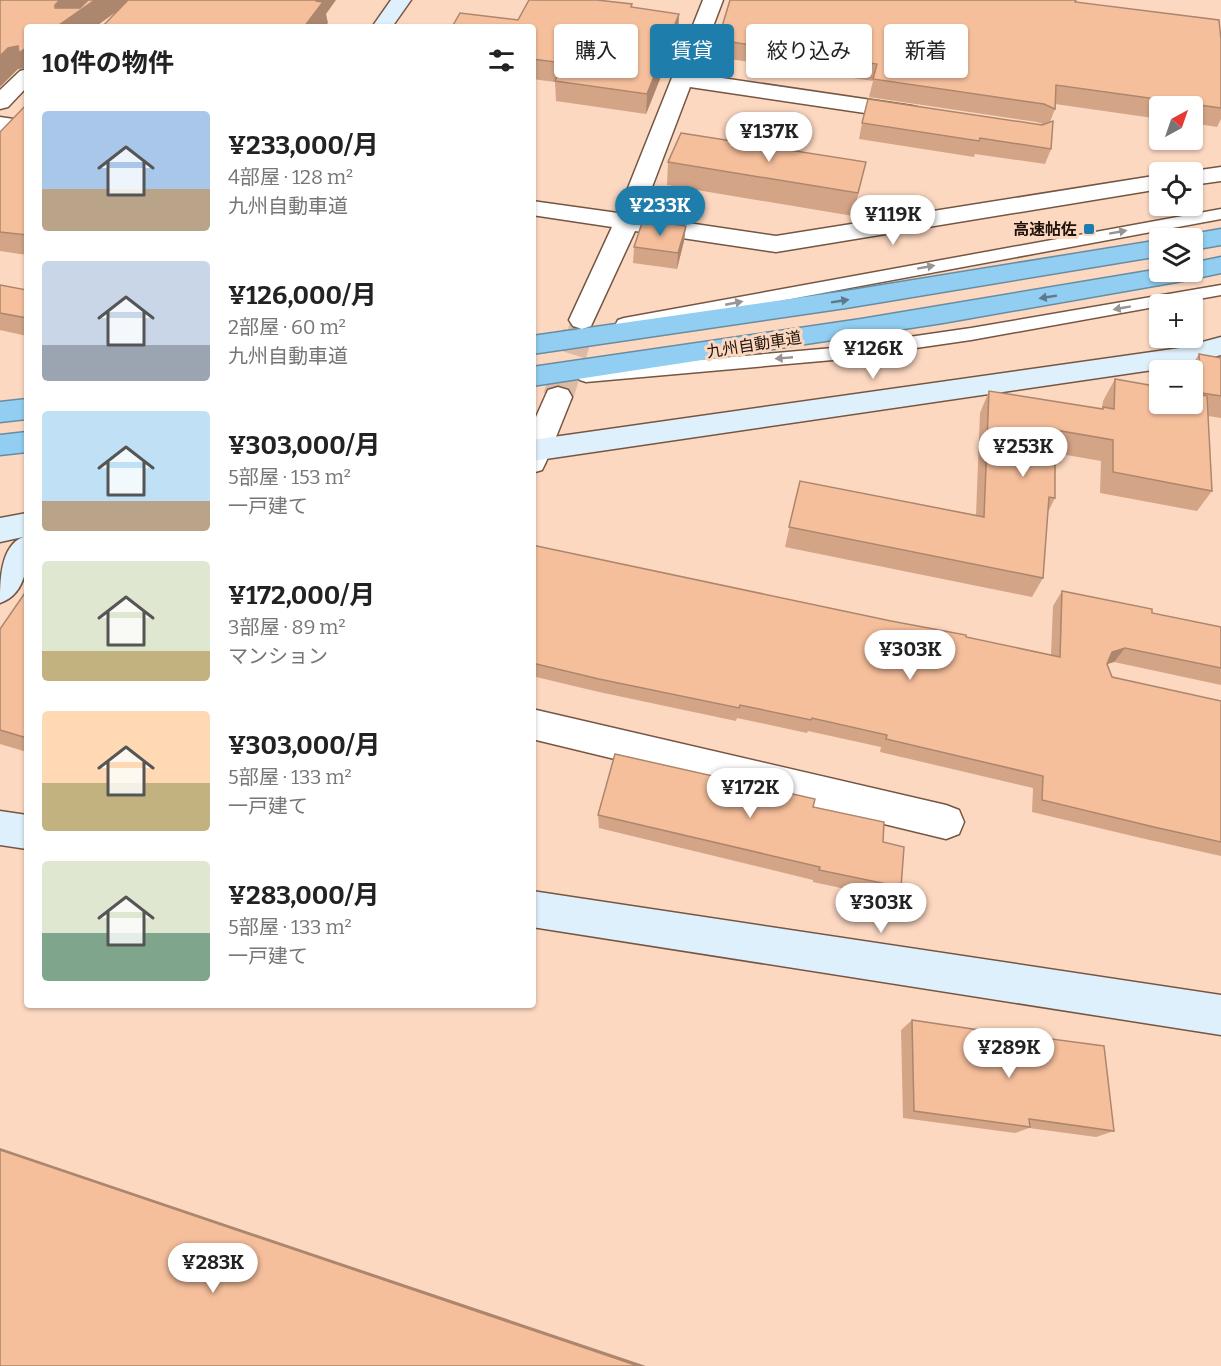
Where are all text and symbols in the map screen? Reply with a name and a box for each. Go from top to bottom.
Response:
chip: 購入 [554,24,638,78]
chip: 賃貸 [650,24,734,78]
chip: 絞り込み [746,24,872,78]
chip: 新着 [884,24,968,78]
icon: filters [485,44,518,77]
text: 10件の物件 [42,48,174,79]
north arrow [1149,96,1203,150]
map controls [1149,96,1203,414]
pin: ¥137K [727,112,811,163]
text: ¥137K [739,119,799,143]
text: ¥233,000/月 [228,130,379,161]
icon: home [90,135,162,207]
button: locate [1149,162,1203,216]
text: 4部屋 · 128 m² [228,165,353,189]
pin: ¥233K [618,186,702,237]
text: ¥233K [629,193,691,217]
text: 九州自動車道 [228,194,348,218]
pin: ¥119K [851,195,935,246]
text: ¥119K [864,202,922,226]
place label: 高速帖佐 [1013,220,1077,239]
marker: 高速帖佐 [1082,222,1096,236]
one-way arrow [1108,227,1127,236]
button: layers [1149,228,1203,282]
one-way arrow [917,262,936,271]
text: ¥126,000/月 [228,280,377,311]
icon: home [90,285,162,357]
one-way arrow [1038,293,1057,302]
button: + [1149,294,1203,348]
one-way arrow [830,296,849,305]
one-way arrow [725,298,744,307]
one-way arrow [1112,304,1131,313]
text: 2部屋 · 60 m² [228,315,346,339]
street label: 九州自動車道 [705,328,803,361]
pin: ¥126K [831,329,915,380]
text: ¥126K [843,336,903,360]
text: 九州自動車道 [228,344,348,368]
one-way arrow [774,353,793,363]
button: − [1149,360,1203,414]
pin: ¥253K [981,427,1065,478]
text: ¥303,000/月 [228,430,381,461]
text: ¥253K [992,434,1054,458]
icon: home [90,435,162,507]
text: 5部屋 · 153 m² [228,465,351,489]
text: 一戸建て [228,494,308,518]
text: ¥172,000/月 [228,580,375,611]
icon: home [90,585,162,657]
text: 3部屋 · 89 m² [228,615,346,639]
pin: ¥303K [868,630,952,681]
text: ¥303K [878,637,942,661]
text: マンション [228,644,328,668]
text: ¥303,000/月 [228,730,381,761]
icon: home [90,735,162,807]
text: 5部屋 · 133 m² [228,765,352,789]
pin: ¥172K [708,768,792,819]
text: ¥172K [721,775,779,799]
text: 一戸建て [228,794,308,818]
text: ¥283,000/月 [228,880,380,911]
pin: ¥303K [839,883,923,934]
icon: home [90,885,162,957]
text: ¥303K [849,890,913,914]
text: 5部屋 · 133 m² [228,915,352,939]
text: 一戸建て [228,944,308,968]
pin: ¥289K [967,1028,1051,1079]
text: ¥289K [977,1035,1041,1059]
pin: ¥283K [171,1243,255,1294]
text: ¥283K [182,1250,244,1274]

